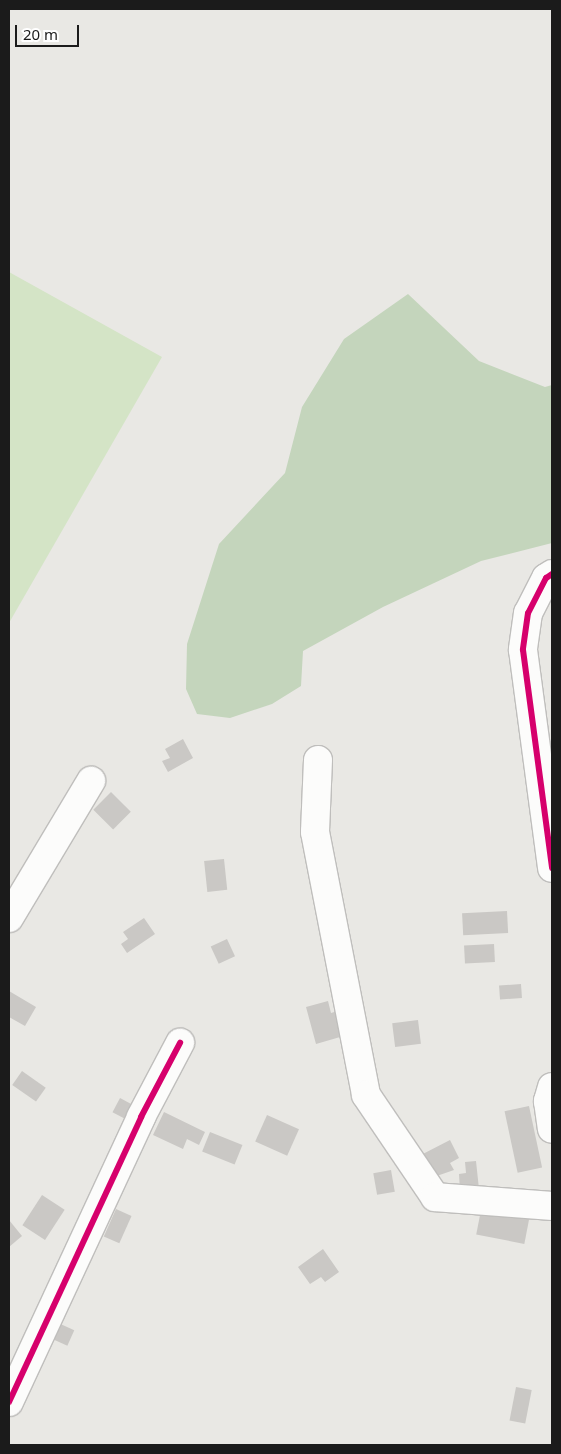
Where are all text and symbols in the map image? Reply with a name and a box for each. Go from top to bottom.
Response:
scale bar [18,15,81,47]
text: 20 m [23,24,58,44]

